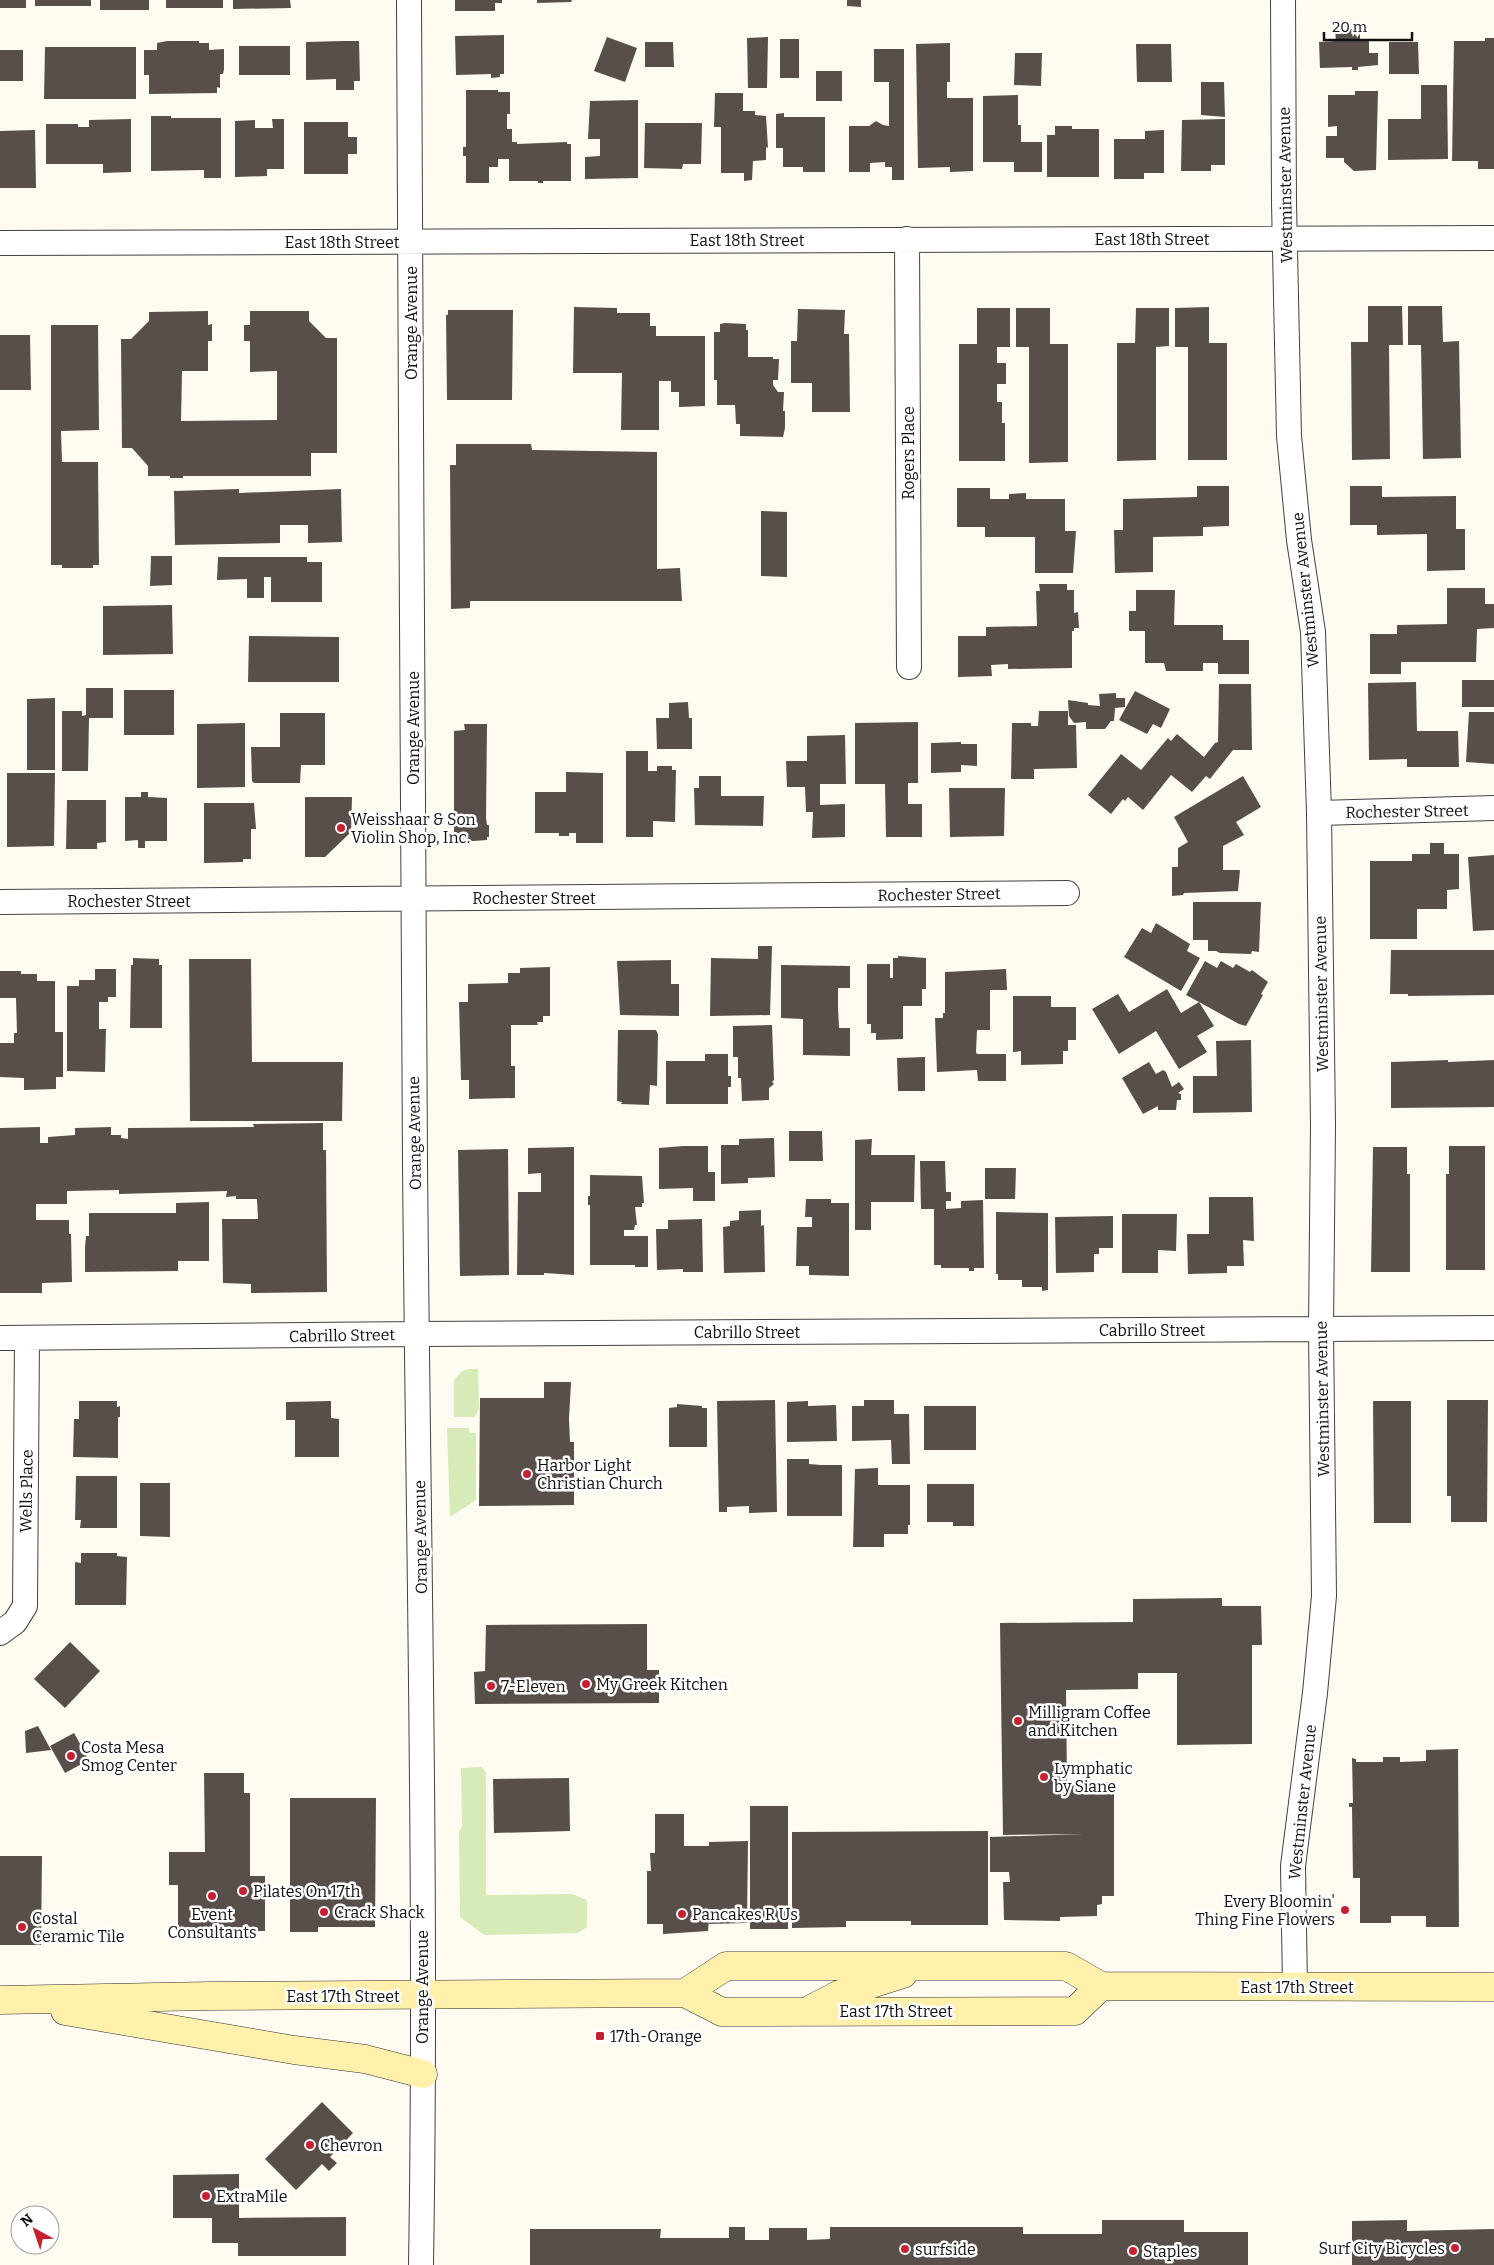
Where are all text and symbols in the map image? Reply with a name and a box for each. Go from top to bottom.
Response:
scale bar [1324,10,1412,42]
text: 20 m [1332,18,1368,36]
street label: Westminster Avenue [1275,107,1296,263]
street label: East 18th Street [1095,230,1210,249]
street label: East 18th Street [690,231,805,250]
street label: East 18th Street [285,233,400,252]
street label: Orange Avenue [402,266,421,380]
street label: Rogers Place [899,406,918,500]
street label: Westminster Avenue [1288,511,1323,669]
street label: Orange Avenue [404,671,423,785]
street label: Rochester Street [1345,801,1469,822]
place label: Weisshaar & Son Violin Shop, Inc. [351,810,476,847]
marker: Weisshaar & Son Violin Shop, Inc. [335,822,347,834]
street label: Rochester Street [877,884,1001,905]
street label: Rochester Street [472,889,596,908]
street label: Rochester Street [67,892,191,911]
street label: Westminster Avenue [1311,916,1332,1072]
street label: Orange Avenue [404,1076,425,1190]
street label: Cabrillo Street [1099,1321,1205,1340]
street label: Westminster Avenue [1312,1321,1333,1477]
street label: Cabrillo Street [694,1323,800,1342]
street label: Cabrillo Street [289,1325,396,1346]
street label: Wells Place [16,1449,37,1533]
place label: Harbor Light Christian Church [537,1456,663,1493]
marker: Harbor Light Christian Church [521,1468,533,1480]
street label: Orange Avenue [410,1480,431,1594]
place label: My Greek Kitchen [596,1675,728,1694]
place label: 7-Eleven [501,1677,566,1696]
marker: My Greek Kitchen [580,1678,592,1690]
marker: 7-Eleven [485,1680,497,1692]
place label: Milligram Coffee and Kitchen [1028,1703,1151,1740]
marker: Milligram Coffee and Kitchen [1012,1715,1024,1727]
street label: Westminster Avenue [1285,1723,1320,1881]
place label: Costa Mesa Smog Center [81,1738,177,1775]
marker: Costa Mesa Smog Center [65,1750,77,1762]
place label: Lymphatic by Siane [1054,1759,1133,1796]
marker: Lymphatic by Siane [1038,1771,1050,1783]
place label: Pilates On 17th [253,1882,360,1901]
marker: Pilates On 17th [237,1885,249,1897]
marker: Event Consultants [206,1890,218,1902]
place label: Every Bloomin' Thing Fine Flowers [1195,1892,1335,1929]
place label: Crack Shack [334,1903,425,1922]
marker: Every Bloomin' Thing Fine Flowers [1339,1904,1351,1916]
place label: Event Consultants [167,1905,257,1942]
place label: Pancakes R Us [692,1905,798,1924]
marker: Crack Shack [318,1906,330,1918]
marker: Pancakes R Us [676,1908,688,1920]
place label: Costal Ceramic Tile [32,1909,125,1946]
marker: Costal Ceramic Tile [16,1921,28,1933]
street label: Orange Avenue [413,1930,432,2044]
street label: East 17th Street [1240,1978,1354,1997]
street label: East 17th Street [286,1987,400,2006]
street label: East 17th Street [839,2002,953,2021]
place label: 17th-Orange [610,2027,702,2046]
marker: 17th-Orange [594,2030,606,2042]
place label: Chevron [320,2136,383,2155]
marker: Chevron [304,2139,316,2151]
place label: ExtraMile [216,2187,288,2206]
marker: ExtraMile [200,2190,212,2202]
north arrow [10,2205,60,2255]
text: N [17,2210,37,2230]
place label: Surf City Bicycles [1318,2239,1445,2258]
place label: surfside [915,2240,976,2259]
place label: Staples [1143,2242,1197,2261]
marker: Surf City Bicycles [1449,2242,1461,2254]
marker: surfside [899,2243,911,2255]
marker: Staples [1127,2245,1139,2257]

